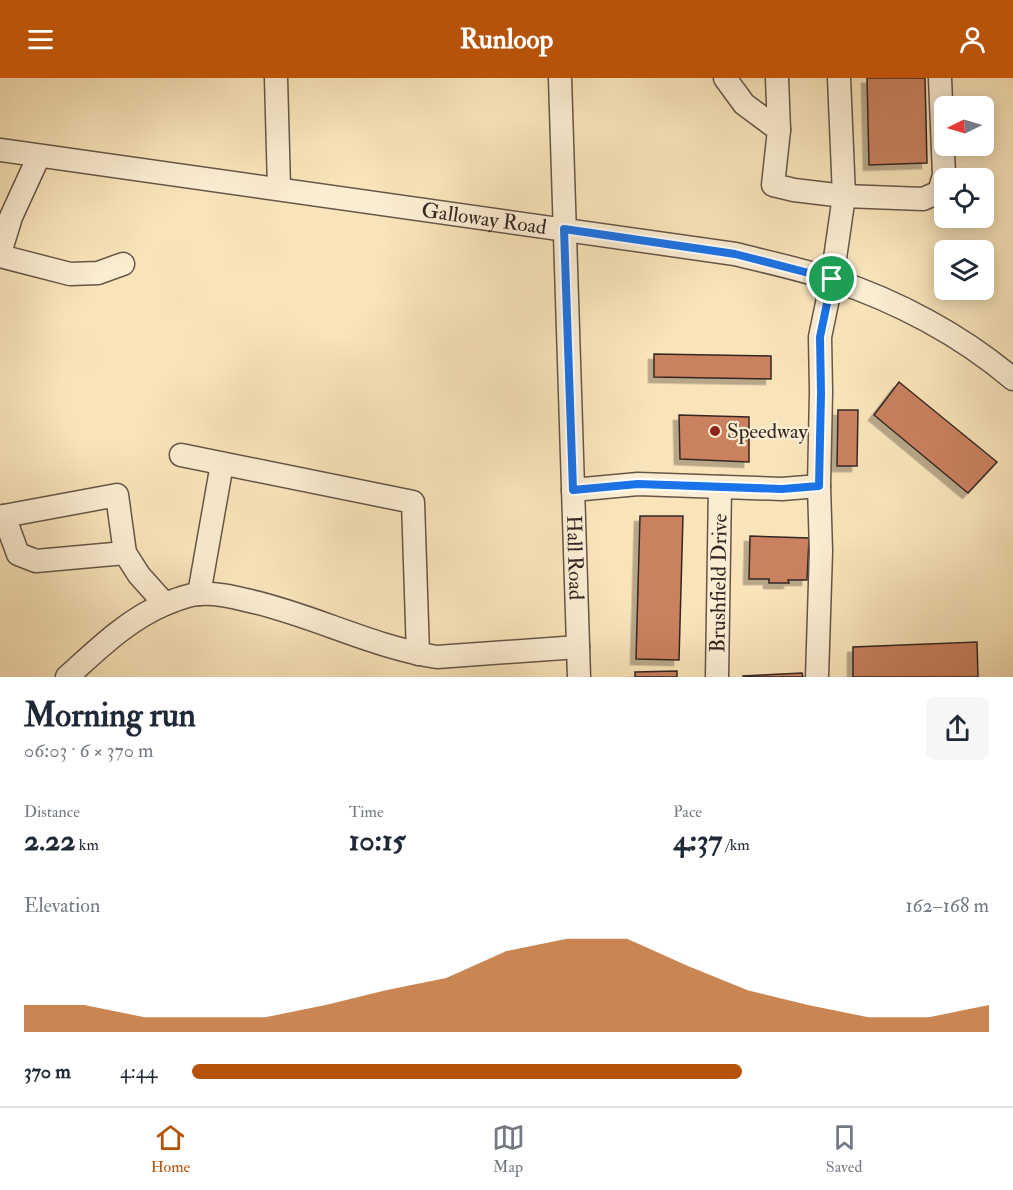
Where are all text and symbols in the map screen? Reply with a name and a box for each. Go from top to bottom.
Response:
icon: menu [24,23,57,56]
text: Runloop [460,23,553,56]
icon: person [956,23,989,56]
north arrow [934,96,994,156]
map controls [934,96,994,300]
button: locate [934,168,994,228]
street label: Galloway Road [420,196,549,241]
button: layers [934,240,994,300]
pin [806,253,857,304]
icon: arrive [815,262,848,295]
place label: Speedway [727,418,808,445]
marker: Speedway [708,424,722,438]
street label: Brushfield Drive [704,513,733,653]
street label: Hall Road [560,515,590,601]
text: Morning run [24,695,196,736]
button: share [926,697,989,760]
text: 06:03 · 6 × 370 m [24,738,154,763]
text: Distance [24,802,80,822]
text: Time [349,802,384,822]
text: Pace [673,802,702,822]
text: 2.22 [24,822,75,859]
text: 10:15 [349,822,406,859]
text: 4:37 [673,822,722,859]
text: km [75,835,99,855]
text: /km [722,835,750,855]
text: Elevation [24,893,100,918]
text: 162–168 m [905,893,989,918]
text: 370 m [24,1059,71,1084]
text: 4:44 [120,1059,157,1084]
tab: Home [151,1121,190,1177]
tab: Map [492,1121,525,1177]
tab: Saved [826,1121,862,1177]

